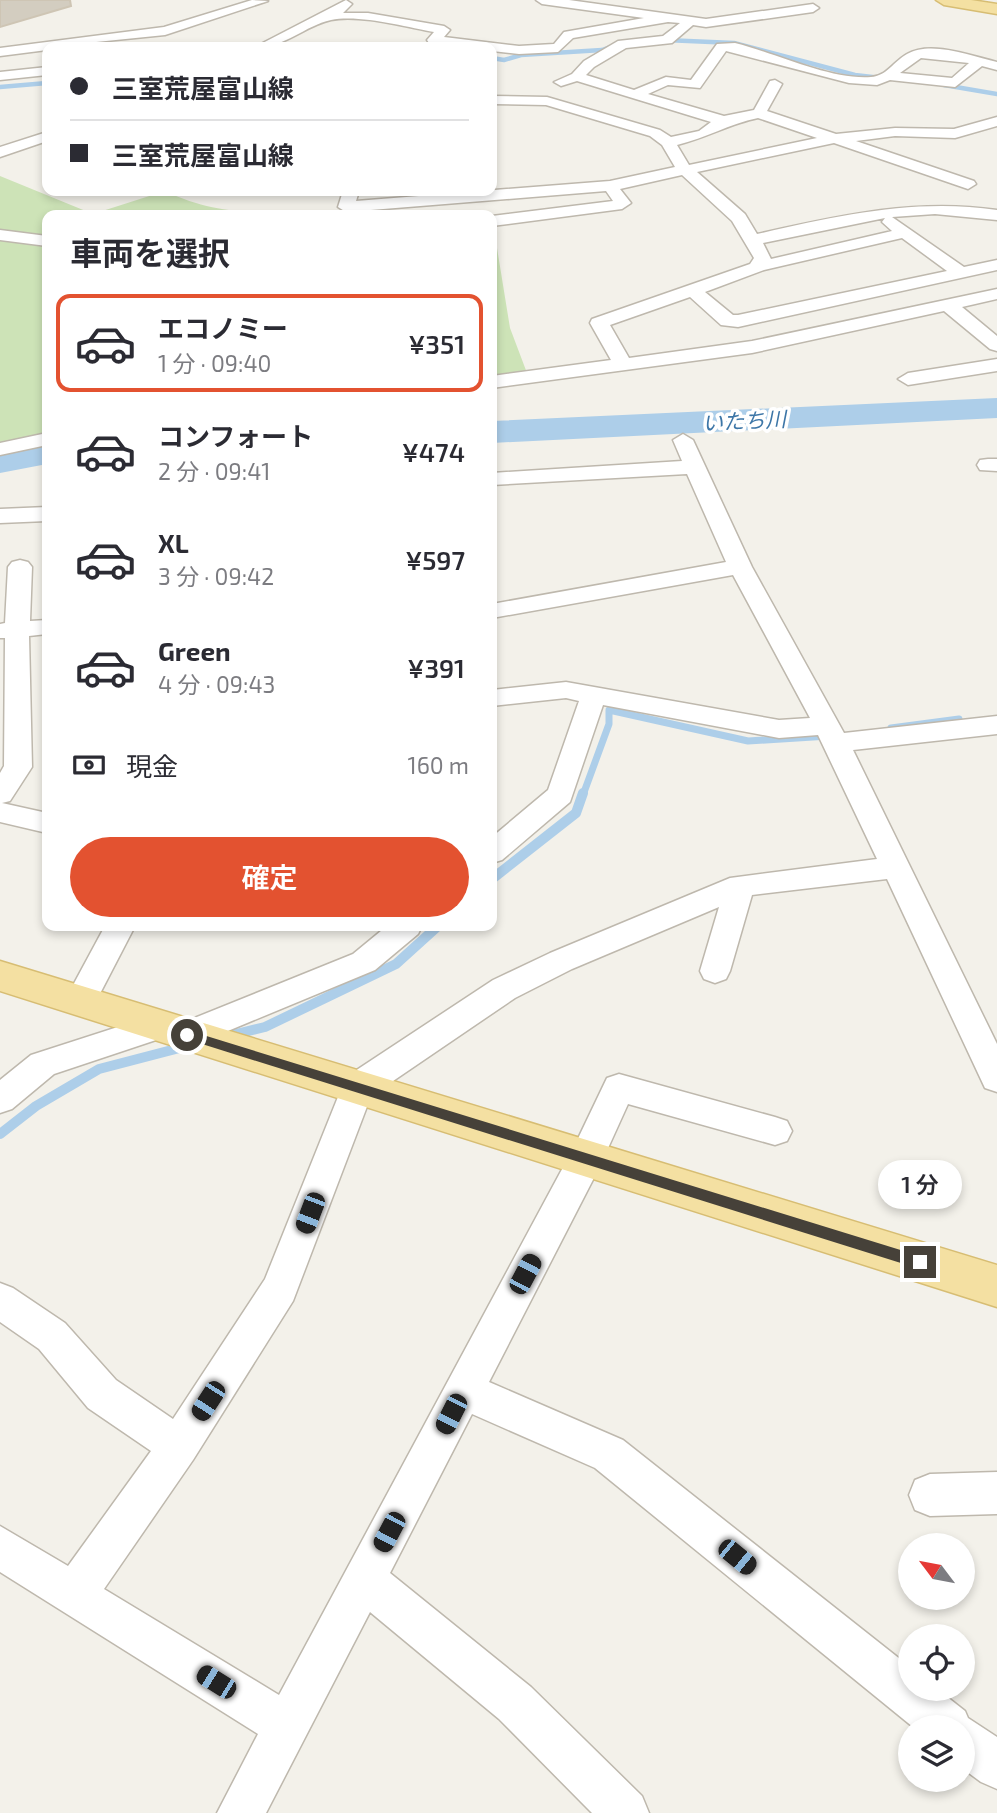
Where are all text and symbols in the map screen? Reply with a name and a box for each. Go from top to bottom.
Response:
text: 三室荒屋富山線 [112,72,294,103]
text: 三室荒屋富山線 [112,139,294,170]
text: 車両を選択 [70,233,230,271]
icon: car [74,312,137,375]
text: エコノミー [158,312,288,343]
text: ¥351 [409,328,465,359]
text: 1 分 · 09:40 [158,349,271,377]
water label: いたち川 [701,405,789,435]
icon: car [74,420,137,483]
text: コンフォート [158,420,313,451]
text: ¥474 [402,436,465,467]
text: 2 分 · 09:41 [158,457,271,485]
text: XL [158,527,189,558]
icon: car [74,528,137,591]
text: ¥597 [405,544,465,575]
text: 3 分 · 09:42 [158,562,274,590]
text: Green [158,635,231,666]
icon: car [74,636,137,699]
text: ¥391 [408,652,465,683]
text: 4 分 · 09:43 [158,670,275,698]
icon: cash [70,746,108,784]
text: 現金 [126,750,178,781]
text: 160 m [408,751,469,779]
button: 確定 [70,837,469,917]
route start [171,1019,203,1051]
callout: 1 分 [878,1160,962,1210]
text: 1 分 [901,1170,939,1198]
car [293,1190,328,1236]
route end [904,1246,936,1278]
car [506,1251,545,1297]
car [188,1378,229,1424]
car [433,1391,470,1437]
car [370,1509,409,1555]
north arrow [898,1533,975,1610]
map controls [898,1533,975,1792]
car [715,1536,760,1578]
button: locate [898,1624,975,1701]
car [193,1662,240,1702]
button: layers [898,1715,975,1792]

